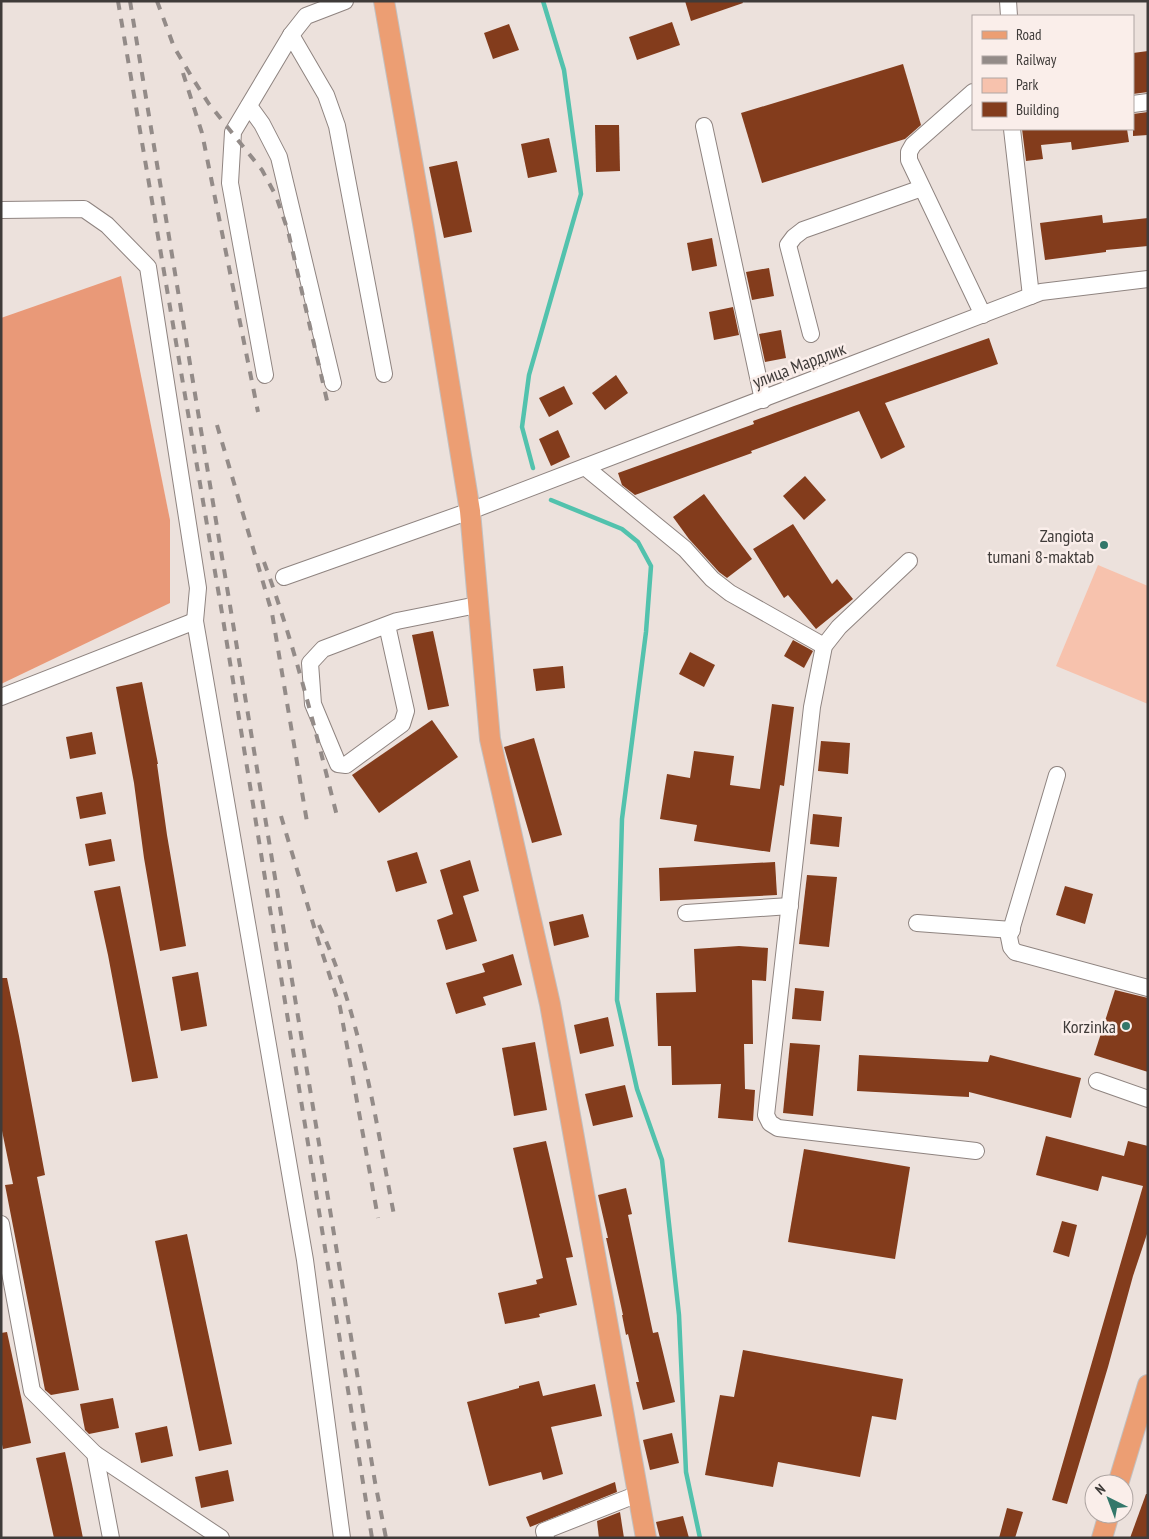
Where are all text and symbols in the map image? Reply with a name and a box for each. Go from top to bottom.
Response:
legend [972,15,1134,130]
text: Road [1016,25,1042,44]
text: Railway [1016,50,1057,69]
text: Park [1016,75,1038,94]
text: Building [1016,100,1059,119]
street label: улица Мардлик [749,337,849,393]
place label: Zangiota tumani 8-maktab [987,524,1094,568]
marker: Zangiota tumani 8-maktab [1098,539,1110,551]
place label: Korzinka [1063,1015,1116,1038]
marker: Korzinka [1120,1020,1132,1032]
north arrow [1084,1474,1134,1524]
text: N [1091,1480,1109,1499]

